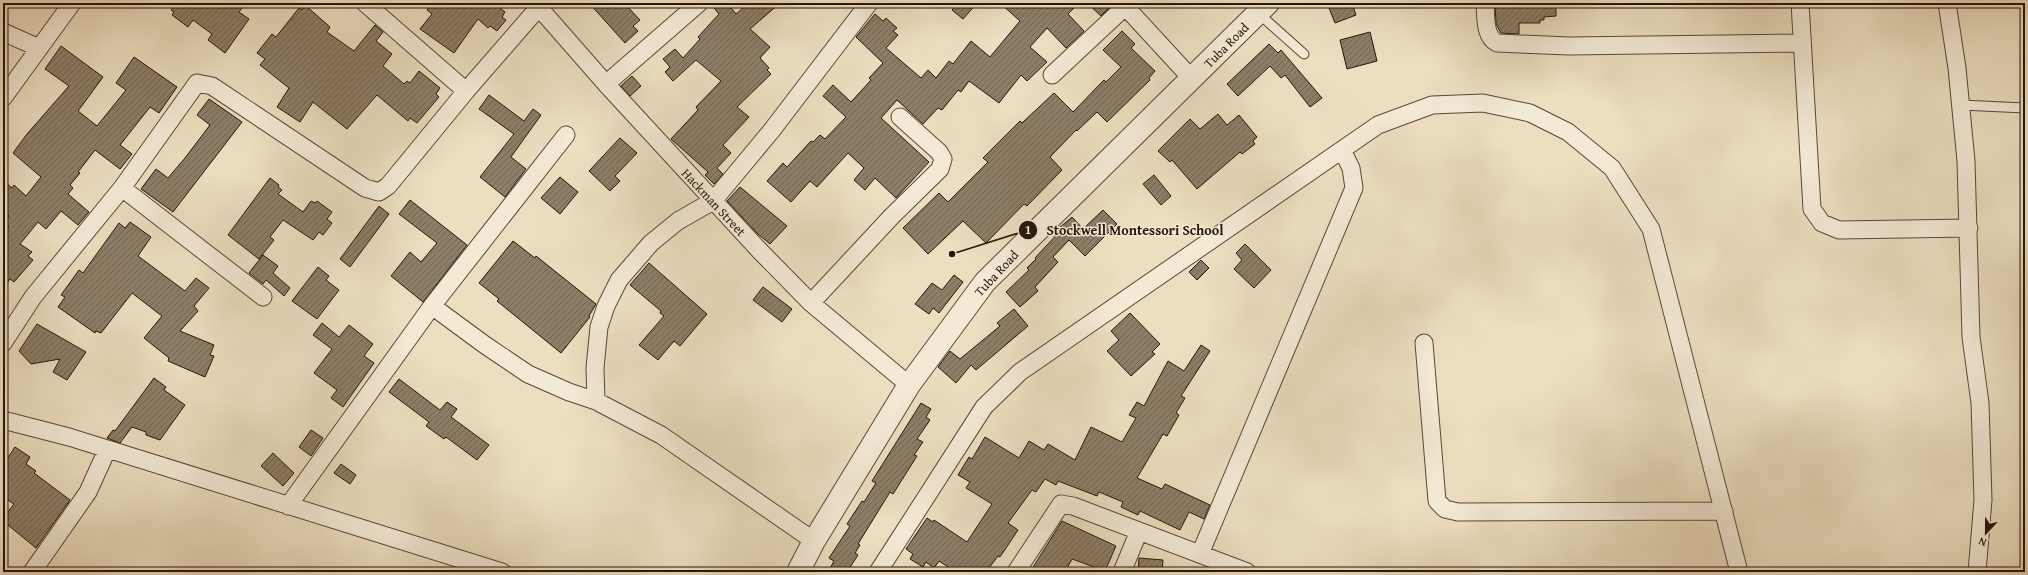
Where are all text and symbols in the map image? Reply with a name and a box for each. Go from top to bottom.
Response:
street label: Tuba Road [1199,18,1253,72]
street label: Hackman Street [677,164,750,241]
callout: Stockwell Montessori School [1018,217,1232,243]
text: Stockwell Montessori School [1046,220,1224,240]
text: 1 [1025,221,1031,238]
street label: Tuba Road [970,246,1023,301]
north arrow [1966,513,2006,553]
text: N [1975,533,1989,551]

